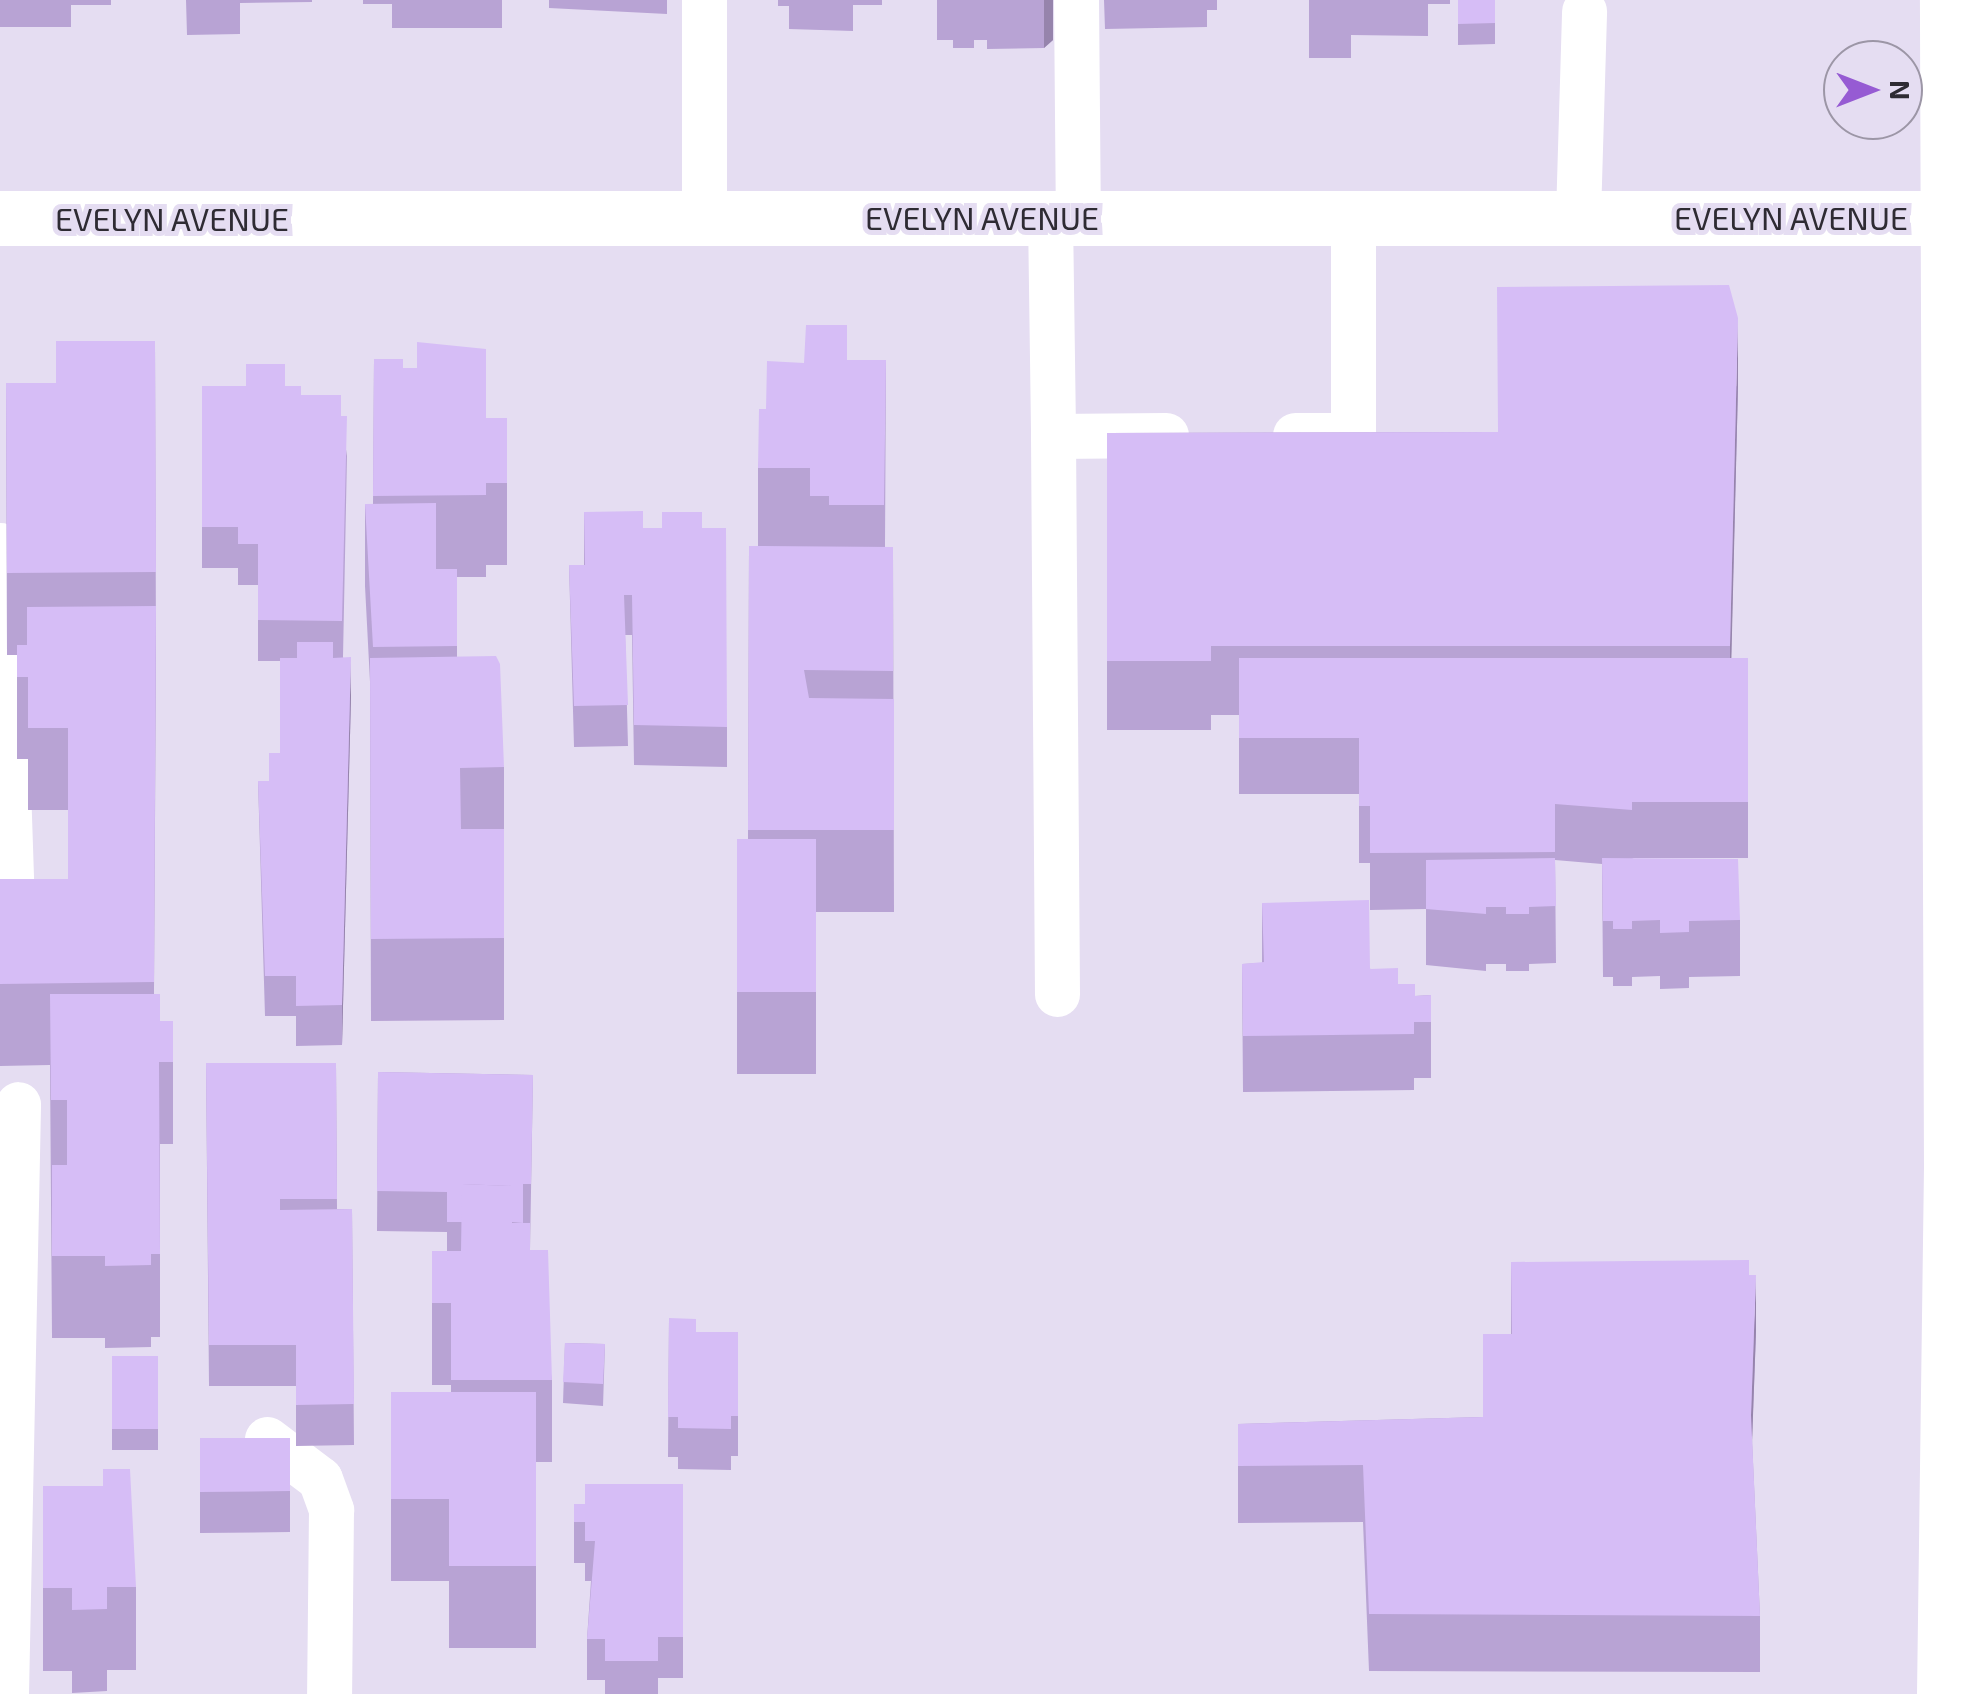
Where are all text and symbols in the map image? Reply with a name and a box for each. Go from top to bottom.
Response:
north arrow [1823,40,1923,140]
text: N [1884,80,1918,100]
street label: EVELYN AVENUE [865,198,1099,236]
street label: EVELYN AVENUE [1674,198,1908,236]
street label: EVELYN AVENUE [55,199,289,237]

